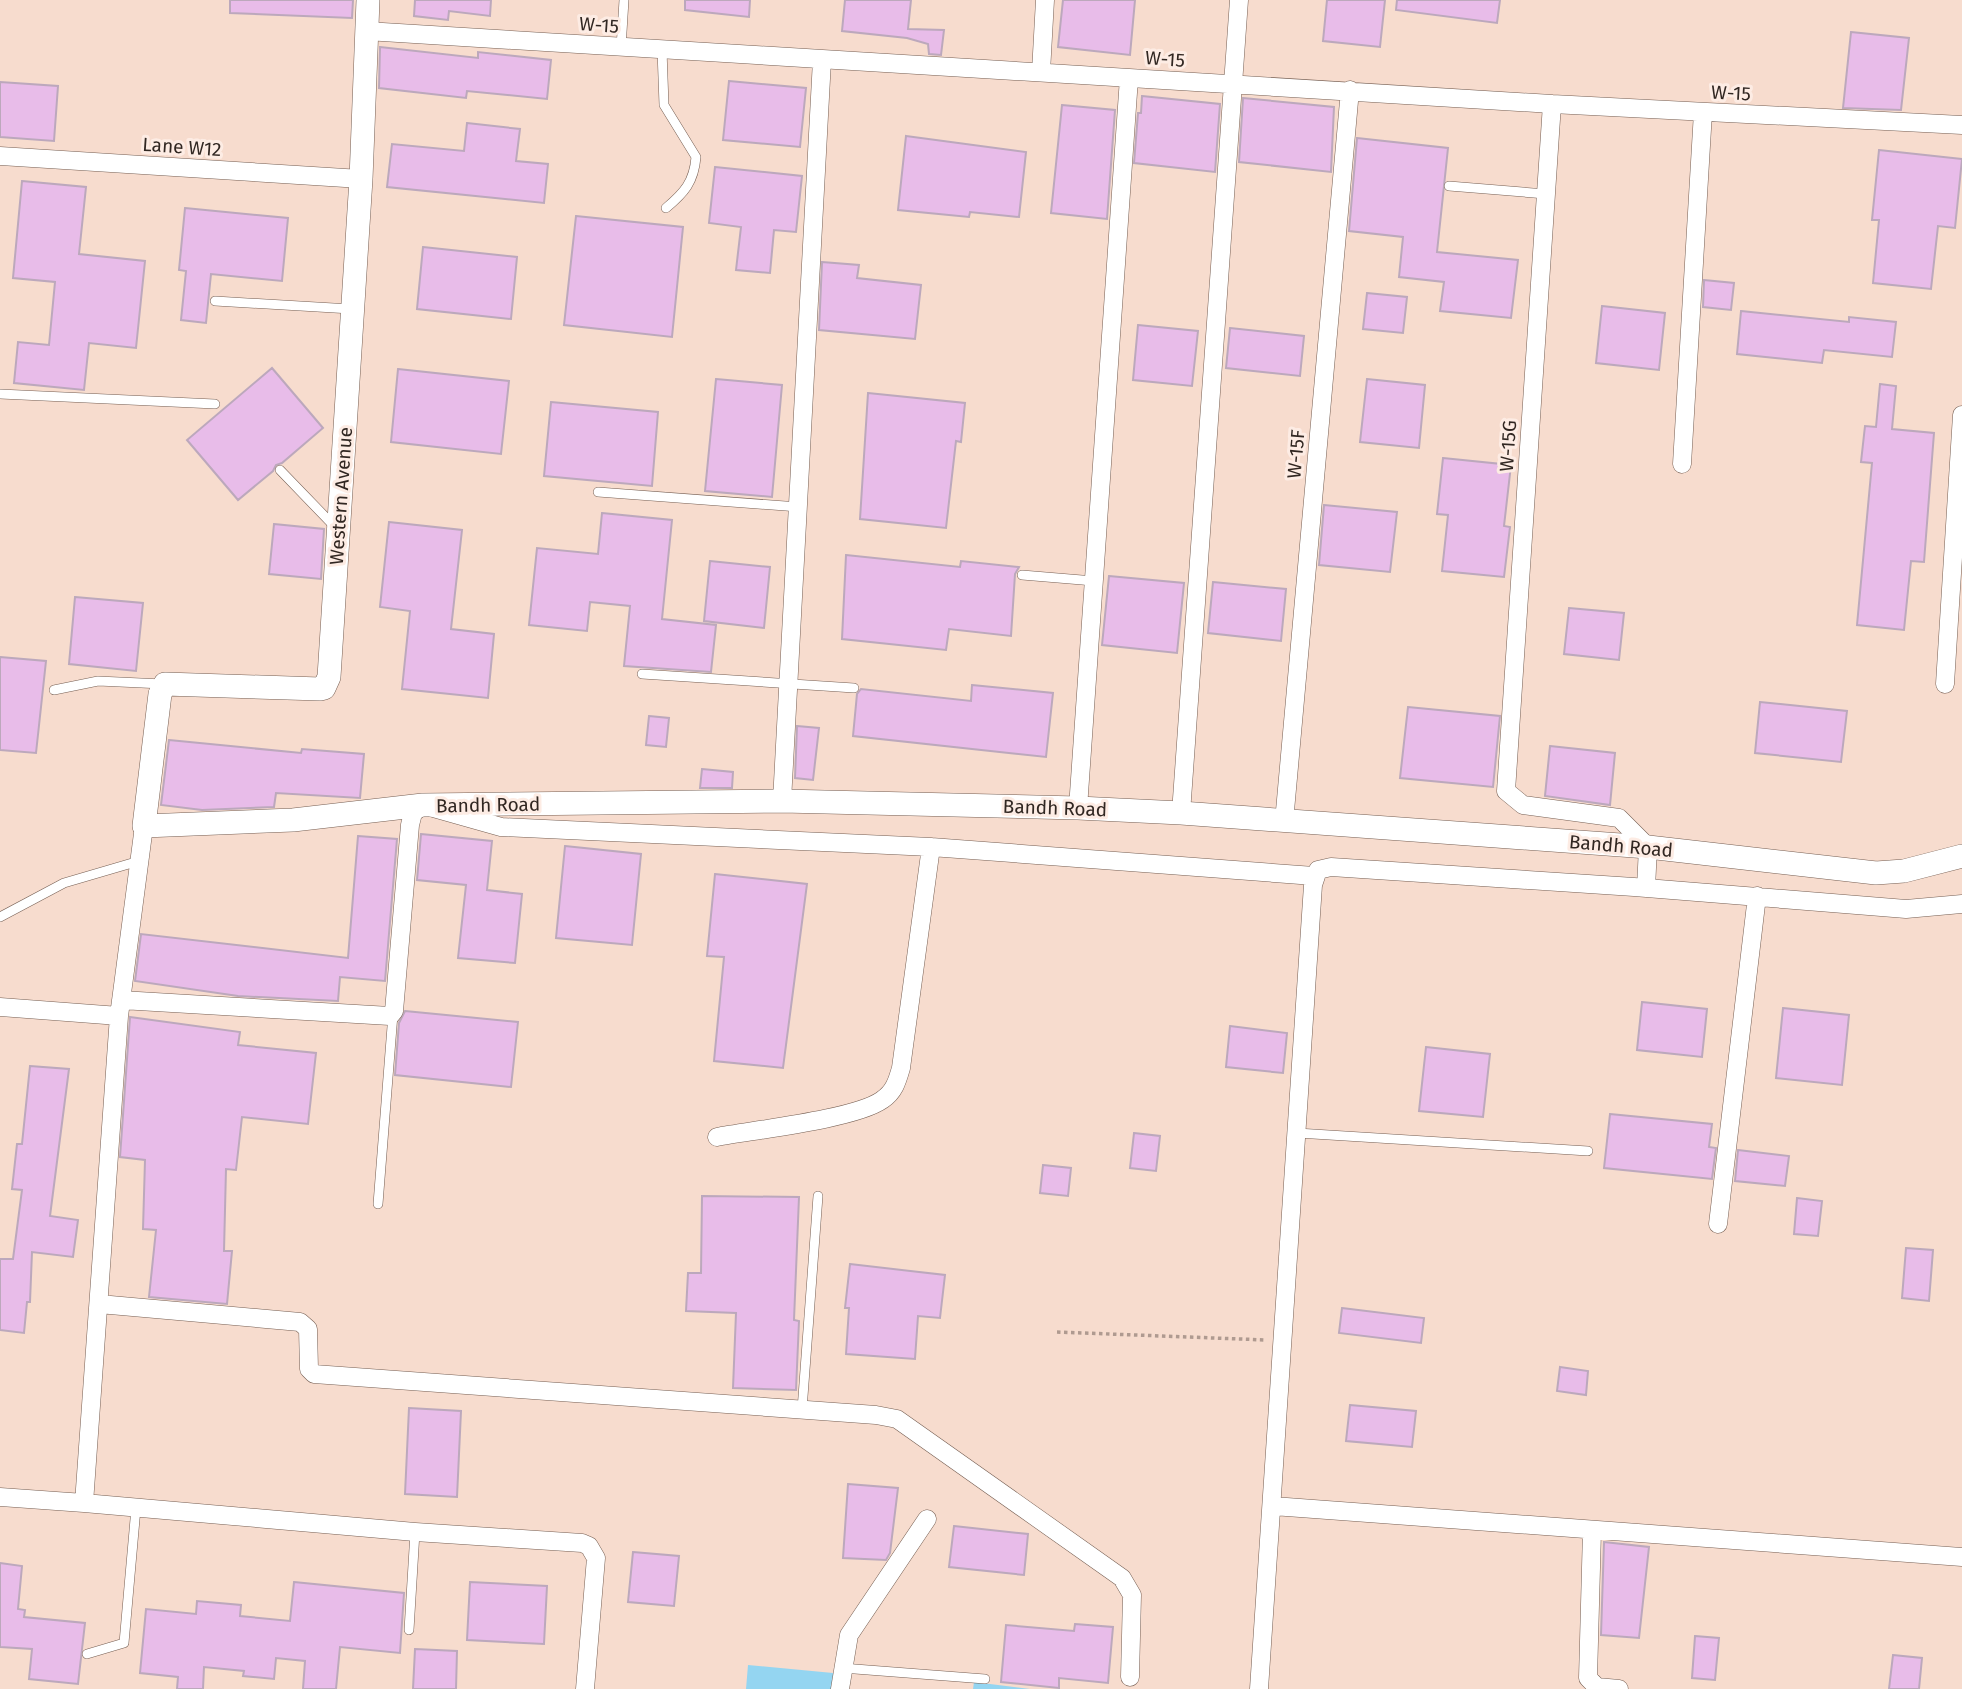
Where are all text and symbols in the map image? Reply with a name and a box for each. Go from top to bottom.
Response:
street label: W-15 [578,12,620,38]
street label: W-15 [1144,46,1186,72]
street label: W-15 [1711,80,1751,106]
street label: Lane W12 [142,133,222,161]
street label: W-15G [1495,419,1521,473]
street label: Western Avenue [325,426,357,566]
street label: W-15F [1282,429,1310,479]
street label: Bandh Road [436,793,540,817]
street label: Bandh Road [1002,795,1108,821]
street label: Bandh Road [1568,830,1674,862]

